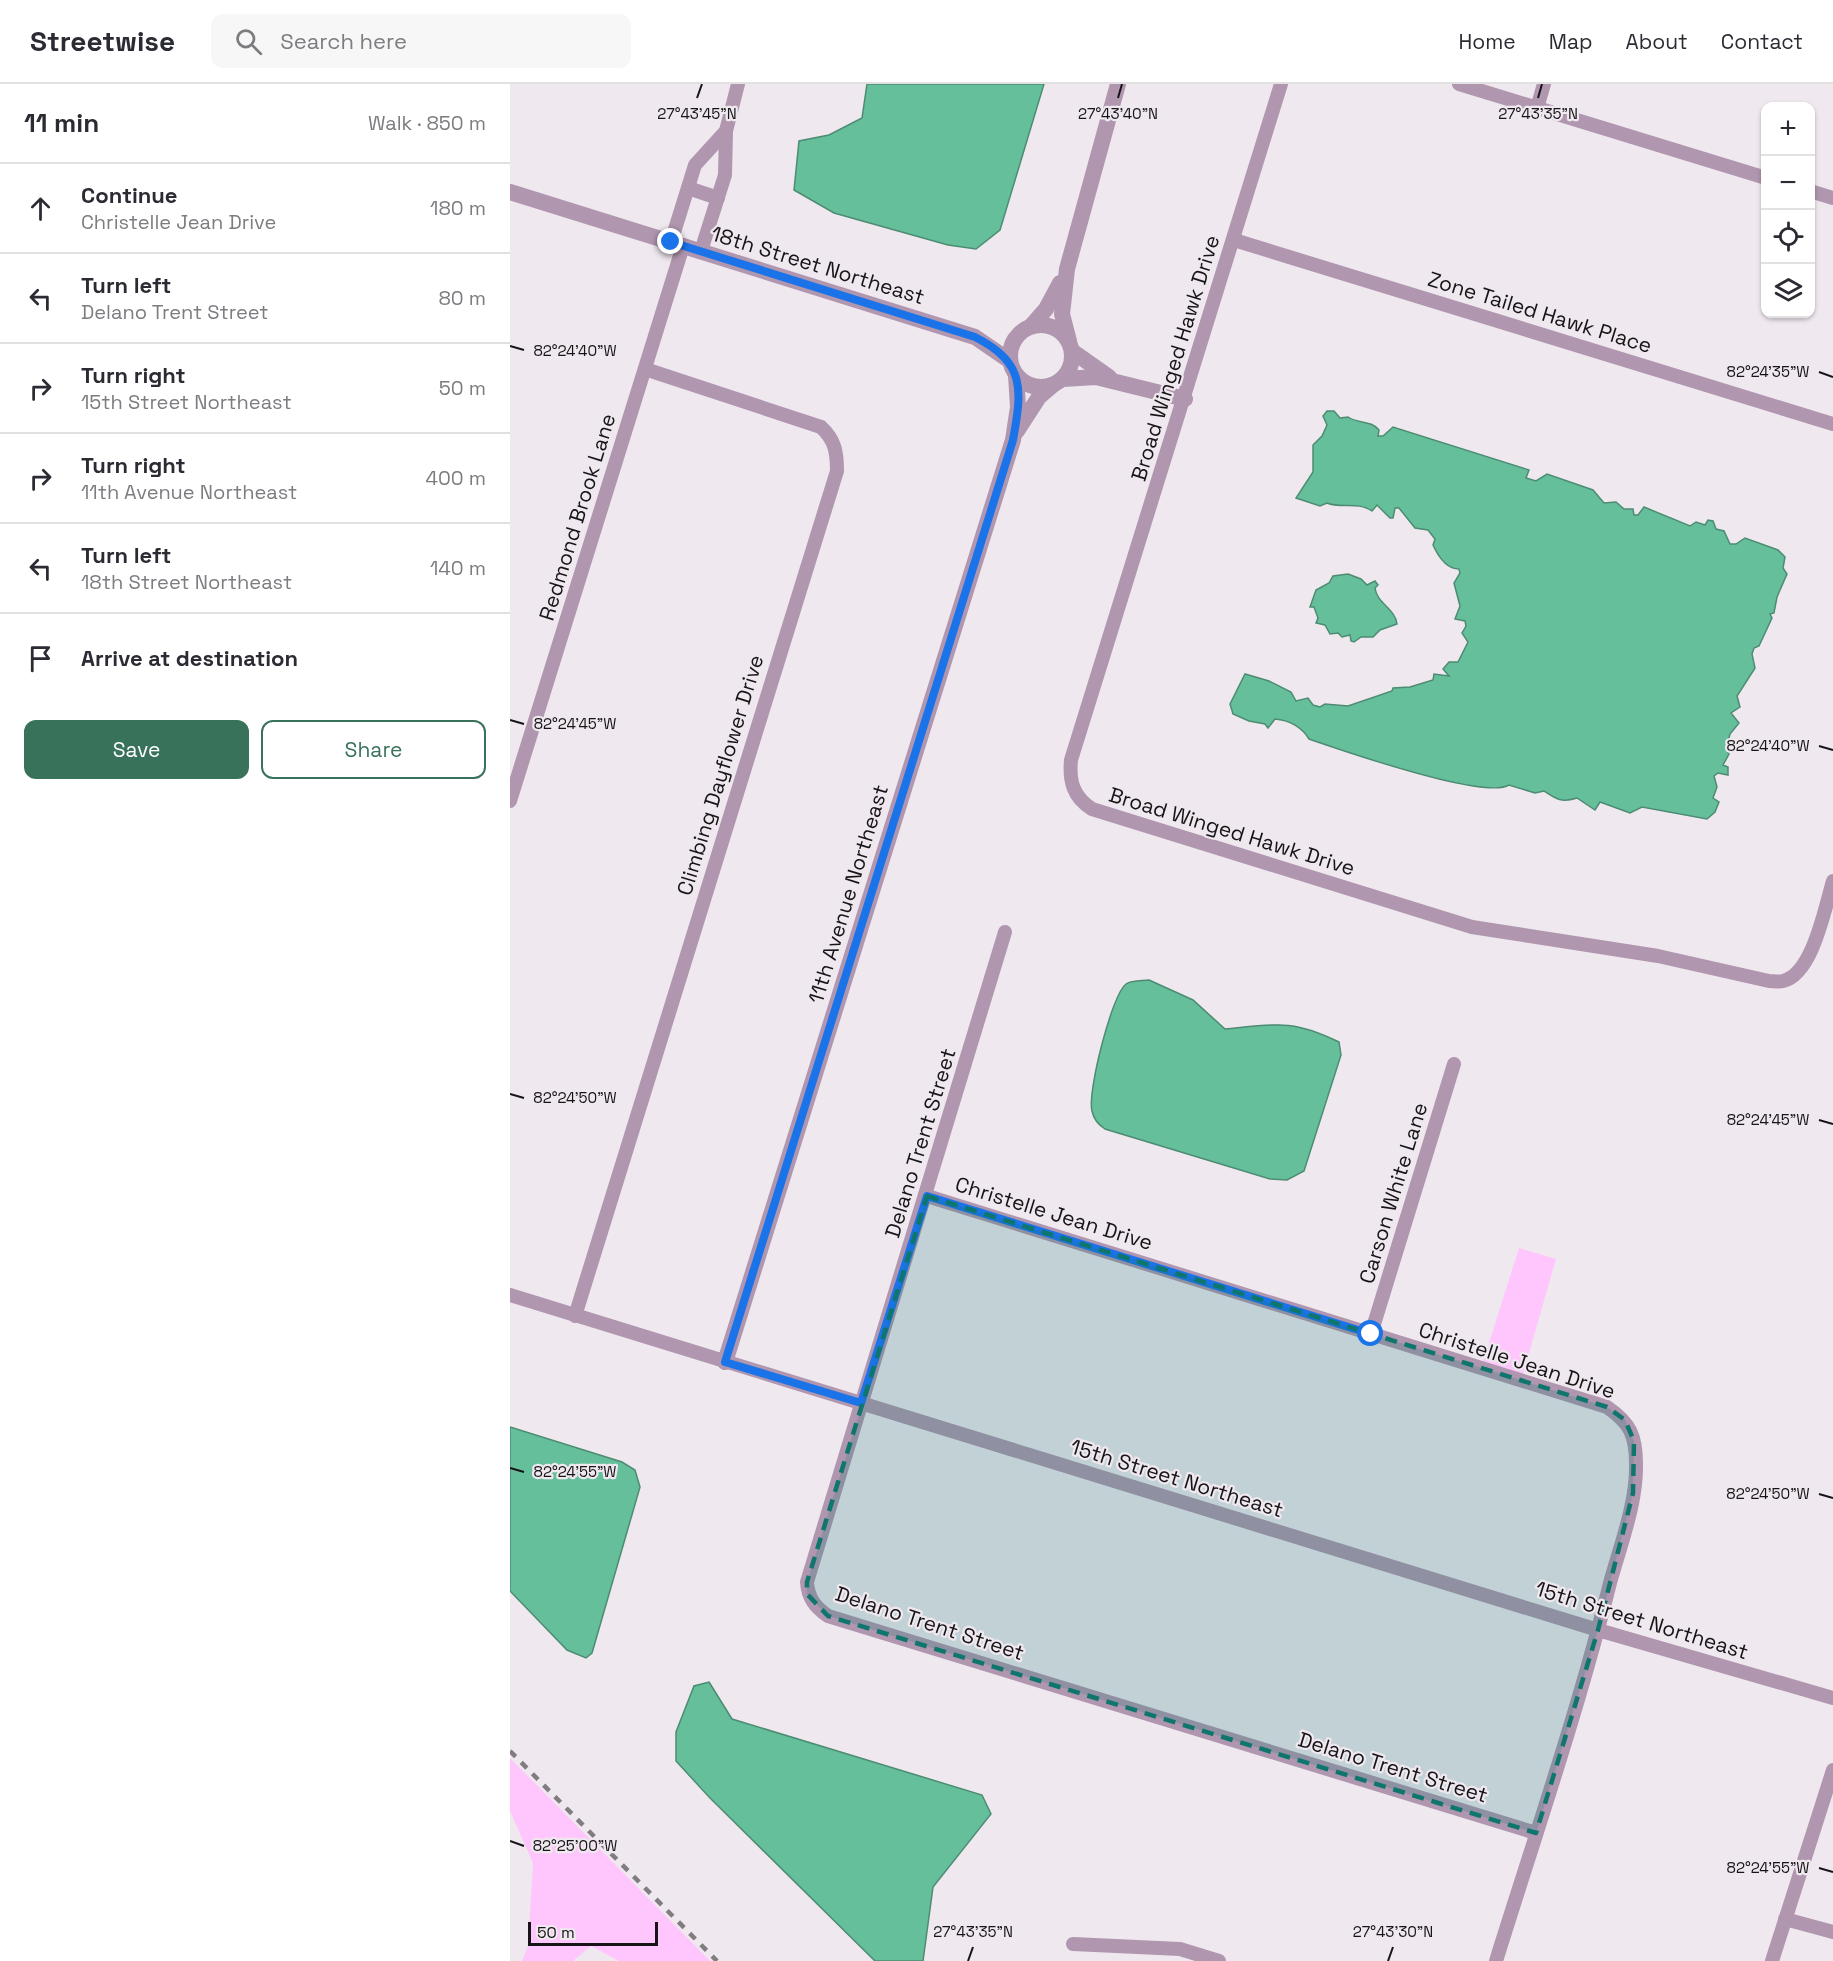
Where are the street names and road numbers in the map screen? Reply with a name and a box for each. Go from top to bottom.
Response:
street label: 18th Street Northeast [708,220,928,310]
street label: Broad Winged Hawk Drive [1125,232,1225,484]
street label: Zone Tailed Hawk Place [1425,265,1655,359]
street label: Redmond Brook Lane [533,410,621,624]
street label: Climbing Dayflower Drive [671,651,769,899]
street label: 11th Avenue Northeast [802,781,894,1007]
street label: Broad Winged Hawk Drive [1106,781,1358,881]
street label: Delano Trent Street [878,1045,962,1241]
street label: Carson White Lane [1353,1099,1433,1287]
street label: Christelle Jean Drive [952,1170,1156,1256]
street label: Christelle Jean Drive [1415,1315,1619,1405]
street label: 15th Street Northeast [1067,1433,1287,1523]
street label: 15th Street Northeast [1532,1575,1752,1665]
street label: Delano Trent Street [832,1580,1028,1666]
street label: Delano Trent Street [1295,1725,1491,1809]

